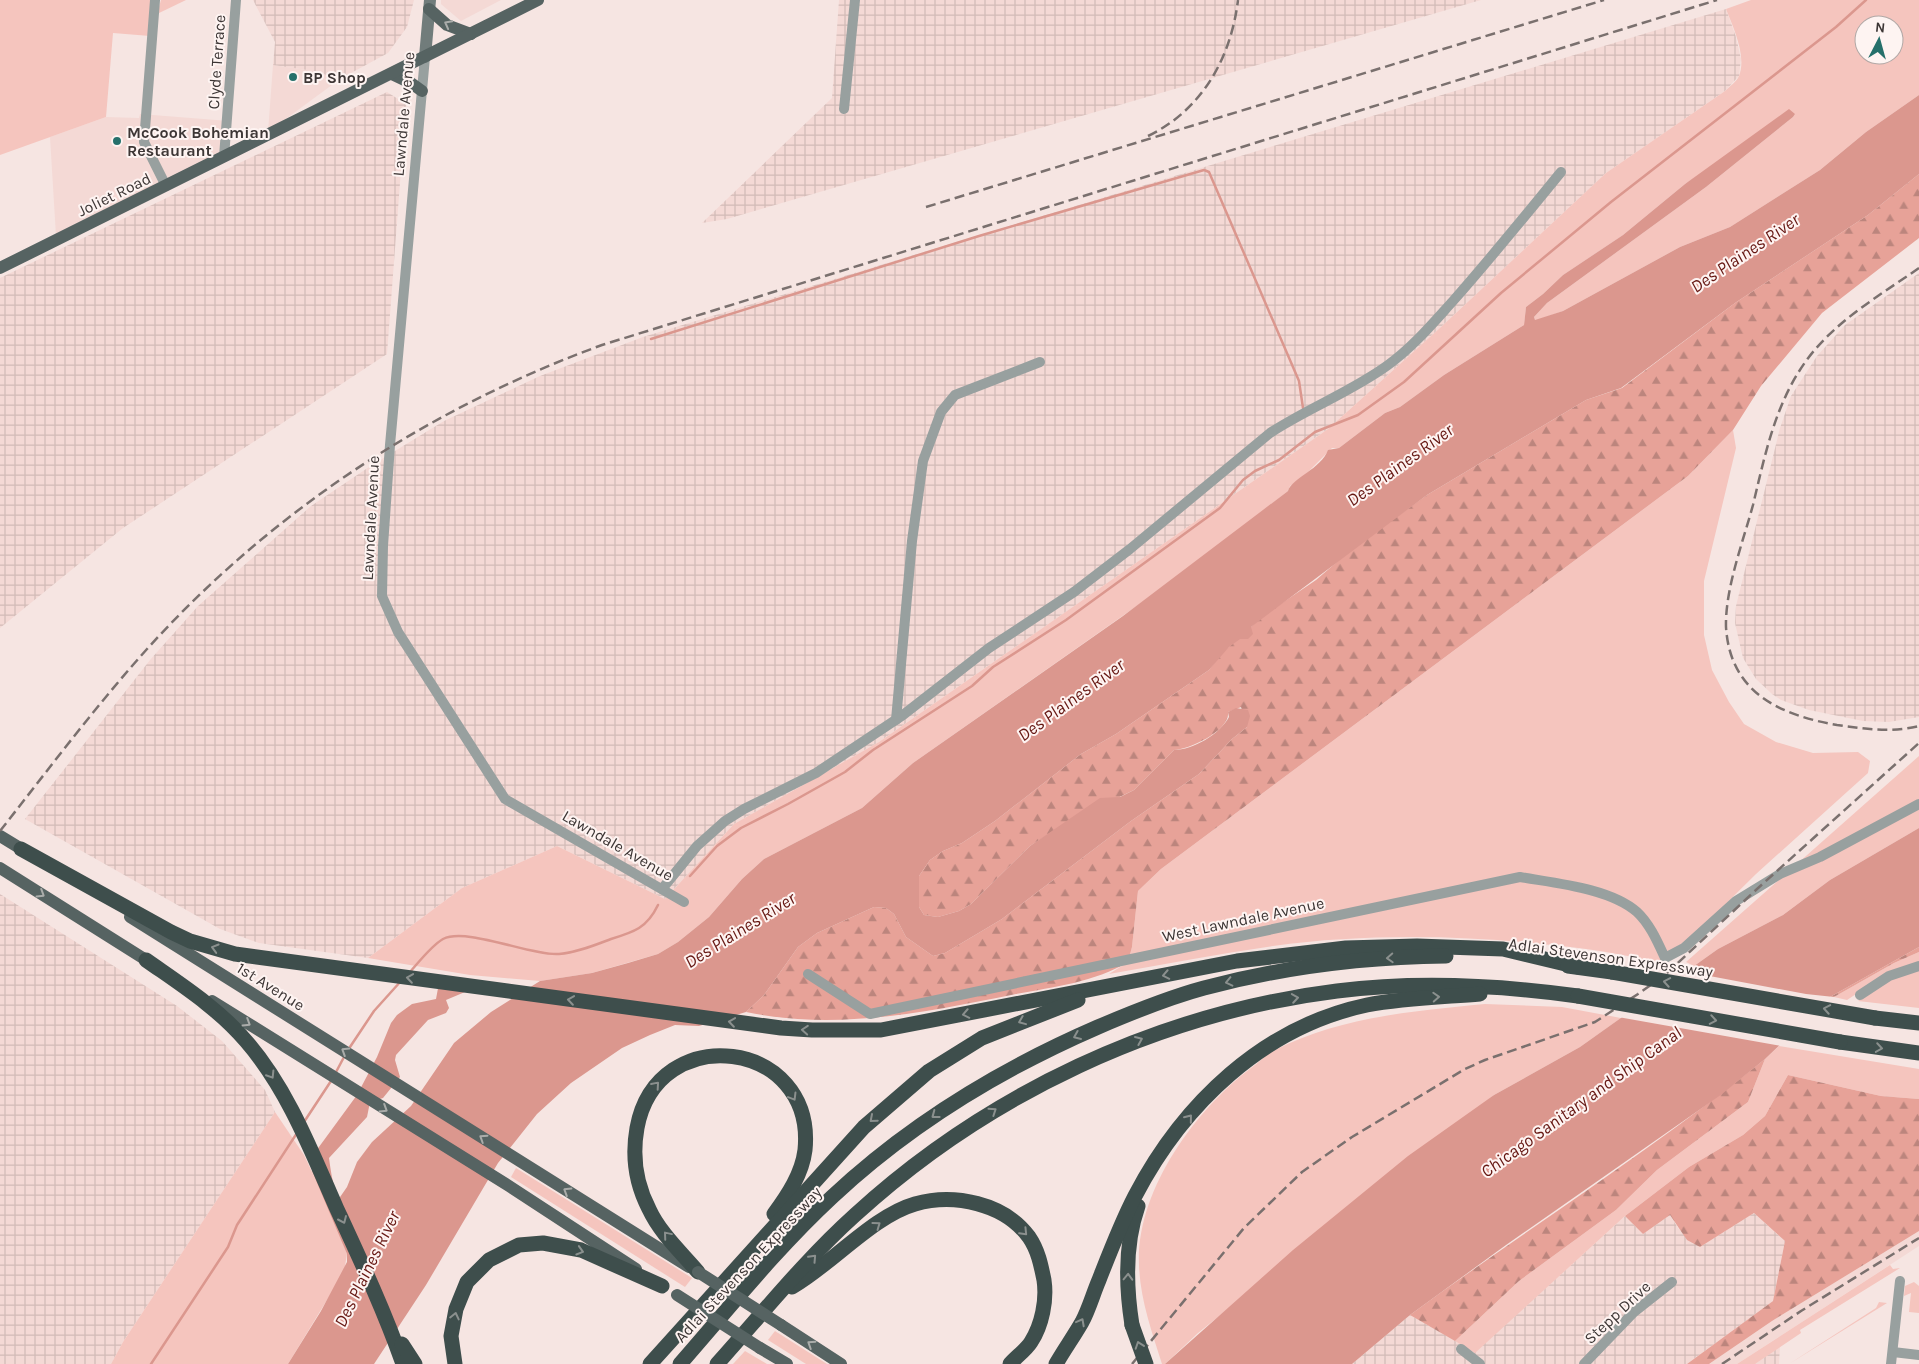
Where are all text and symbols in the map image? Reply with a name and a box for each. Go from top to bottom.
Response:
street label: Clyde Terrace [204,14,229,110]
north arrow [1854,15,1904,65]
text: N [1874,19,1886,37]
one-way arrow [444,20,453,30]
street label: Lawndale Avenue [389,51,418,177]
place label: BP Shop [303,68,366,87]
marker: BP Shop [287,71,299,83]
place label: McCook Bohemian Restaurant [127,123,269,160]
marker: McCook Bohemian Restaurant [111,135,123,147]
street label: Joliet Road [74,169,154,220]
water label: Des Plaines River [1686,208,1804,298]
water label: Des Plaines River [1342,418,1458,511]
street label: Lawndale Avenue [358,455,383,581]
water label: Des Plaines River [1013,653,1129,746]
street label: Lawndale Avenue [559,806,677,885]
water label: Des Plaines River [680,887,800,973]
one-way arrow [35,888,44,898]
street label: West Lawndale Avenue [1160,893,1326,946]
street label: Adlai Stevenson Expressway [1508,934,1715,981]
one-way arrow [212,944,220,954]
one-way arrow [1386,953,1394,964]
street label: 1st Avenue [233,958,308,1015]
one-way arrow [1162,969,1171,980]
one-way arrow [406,973,414,984]
one-way arrow [1225,976,1234,987]
one-way arrow [1663,977,1671,987]
one-way arrow [1432,991,1440,1002]
one-way arrow [1291,993,1300,1003]
one-way arrow [567,995,575,1006]
one-way arrow [1823,1005,1832,1015]
one-way arrow [961,1009,970,1019]
one-way arrow [1708,1014,1717,1024]
one-way arrow [1018,1015,1027,1025]
one-way arrow [241,1016,250,1026]
one-way arrow [728,1017,737,1027]
water label: Chicago Sanitary and Ship Canal [1476,1021,1686,1182]
one-way arrow [800,1024,808,1035]
one-way arrow [1073,1030,1082,1041]
one-way arrow [1134,1036,1143,1047]
one-way arrow [1875,1043,1884,1053]
one-way arrow [342,1048,351,1058]
one-way arrow [264,1070,274,1079]
one-way arrow [651,1082,660,1091]
one-way arrow [787,1092,797,1101]
one-way arrow [379,1103,388,1112]
one-way arrow [988,1108,997,1118]
one-way arrow [932,1110,941,1118]
one-way arrow [869,1114,878,1123]
one-way arrow [1183,1114,1192,1123]
one-way arrow [479,1135,488,1145]
street label: Adlai Stevenson Expressway [671,1182,826,1346]
one-way arrow [563,1188,572,1198]
water label: Des Plaines River [329,1206,405,1331]
one-way arrow [336,1215,347,1224]
one-way arrow [871,1222,881,1231]
one-way arrow [1018,1227,1027,1236]
one-way arrow [663,1231,672,1240]
one-way arrow [575,1245,583,1255]
one-way arrow [807,1254,816,1263]
one-way arrow [1123,1273,1133,1280]
street label: Stepp Drive [1580,1277,1654,1348]
one-way arrow [449,1312,460,1320]
one-way arrow [1075,1319,1085,1328]
one-way arrow [807,1341,816,1351]
one-way arrow [1135,1341,1145,1349]

